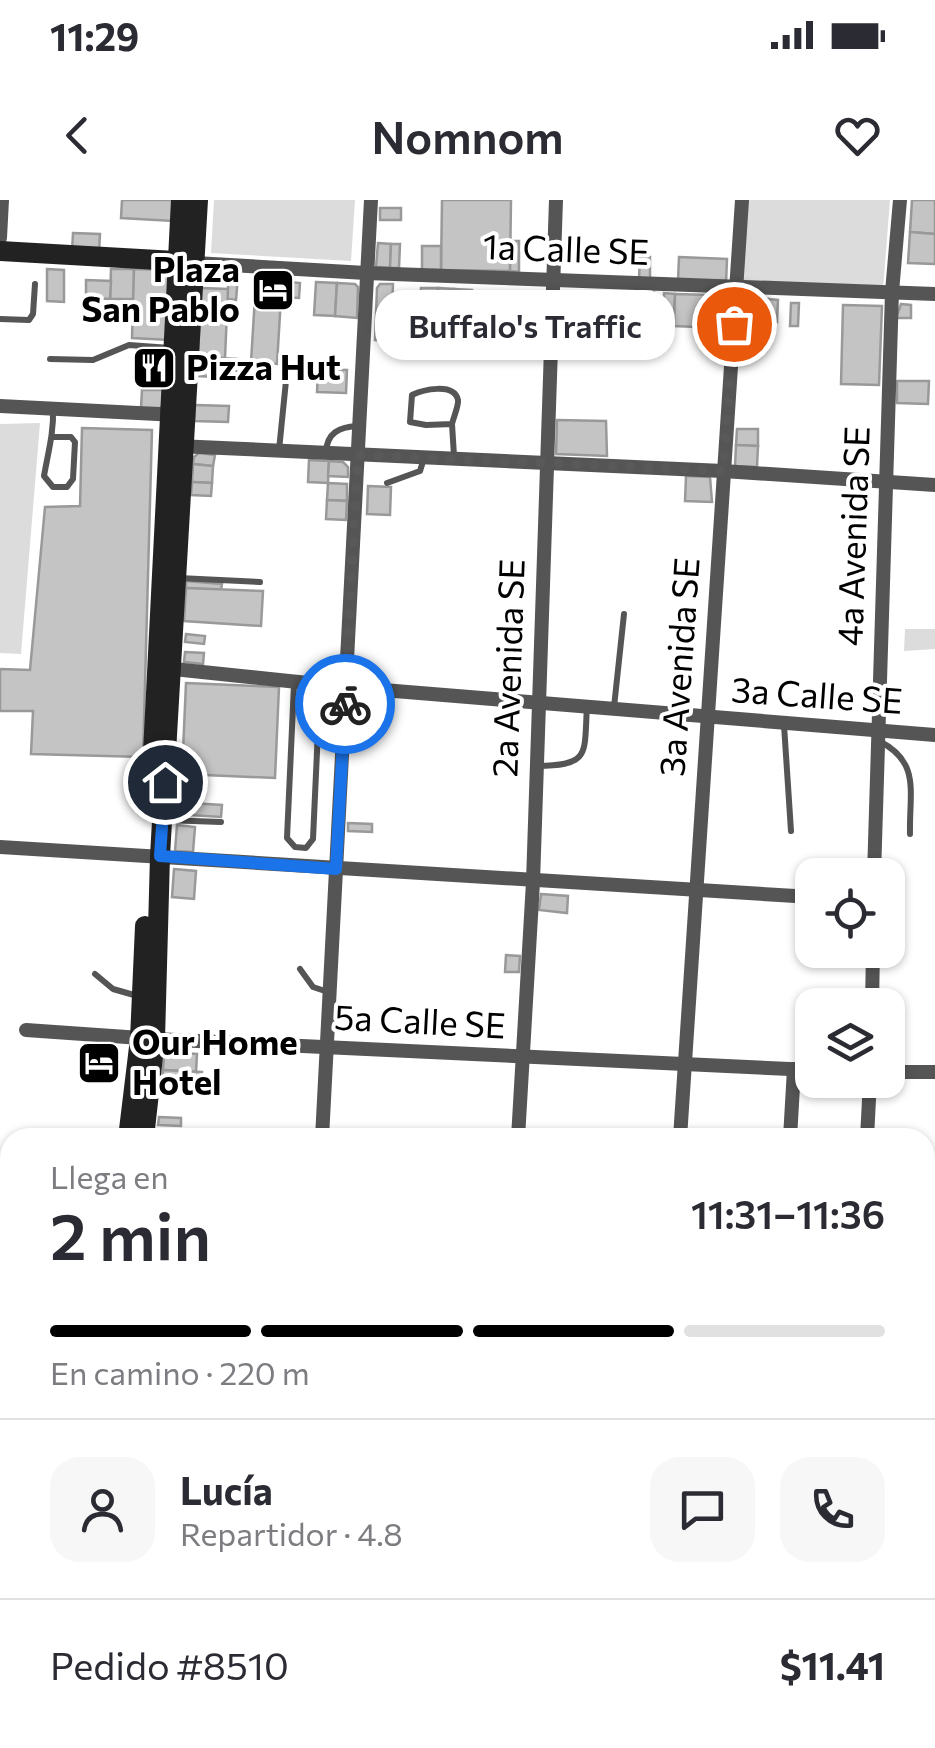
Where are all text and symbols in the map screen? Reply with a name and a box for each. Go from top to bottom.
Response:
text: 11:29 [50,12,139,59]
icon: back [50,108,105,163]
text: Nomnom [371,108,564,163]
icon: heart [830,108,885,163]
street label: 1a Calle SE [482,223,650,272]
place label: Plaza San Pablo [81,246,240,329]
hotel icon: Plaza San Pablo [250,267,296,313]
pin [692,282,777,367]
callout: Buffalo's Traffic [374,289,674,359]
icon: bag [707,297,762,352]
text: Buffalo's Traffic [408,305,642,345]
place label: Pizza Hut [186,344,341,387]
restaurant icon: Pizza Hut [131,345,177,391]
street label: 4a Avenida SE [826,425,877,647]
street label: 3a Avenida SE [648,556,707,778]
street label: 2a Avenida SE [481,558,532,778]
courier [295,654,395,754]
street label: 3a Calle SE [730,666,904,721]
icon: bike [318,677,373,732]
pin [123,740,208,825]
icon: home [138,755,193,810]
map controls [795,858,905,1098]
button: locate [795,858,905,968]
button: layers [795,988,905,1098]
street label: 5a Calle SE [333,994,507,1045]
place label: Our Home Hotel [132,1019,298,1102]
hotel icon: Our Home Hotel [76,1040,122,1086]
text: Llega en [50,1156,169,1196]
text: 11:31–11:36 [691,1190,885,1237]
text: 2 min [50,1194,211,1273]
text: En camino · 220 m [50,1352,310,1392]
button: person [50,1457,155,1562]
button: chat [650,1457,755,1562]
button: phone [780,1457,885,1562]
text: Lucía [180,1466,273,1513]
text: Repartidor · 4.8 [180,1513,403,1553]
text: Pedido #8510 [50,1641,289,1688]
text: $11.41 [780,1641,885,1688]

